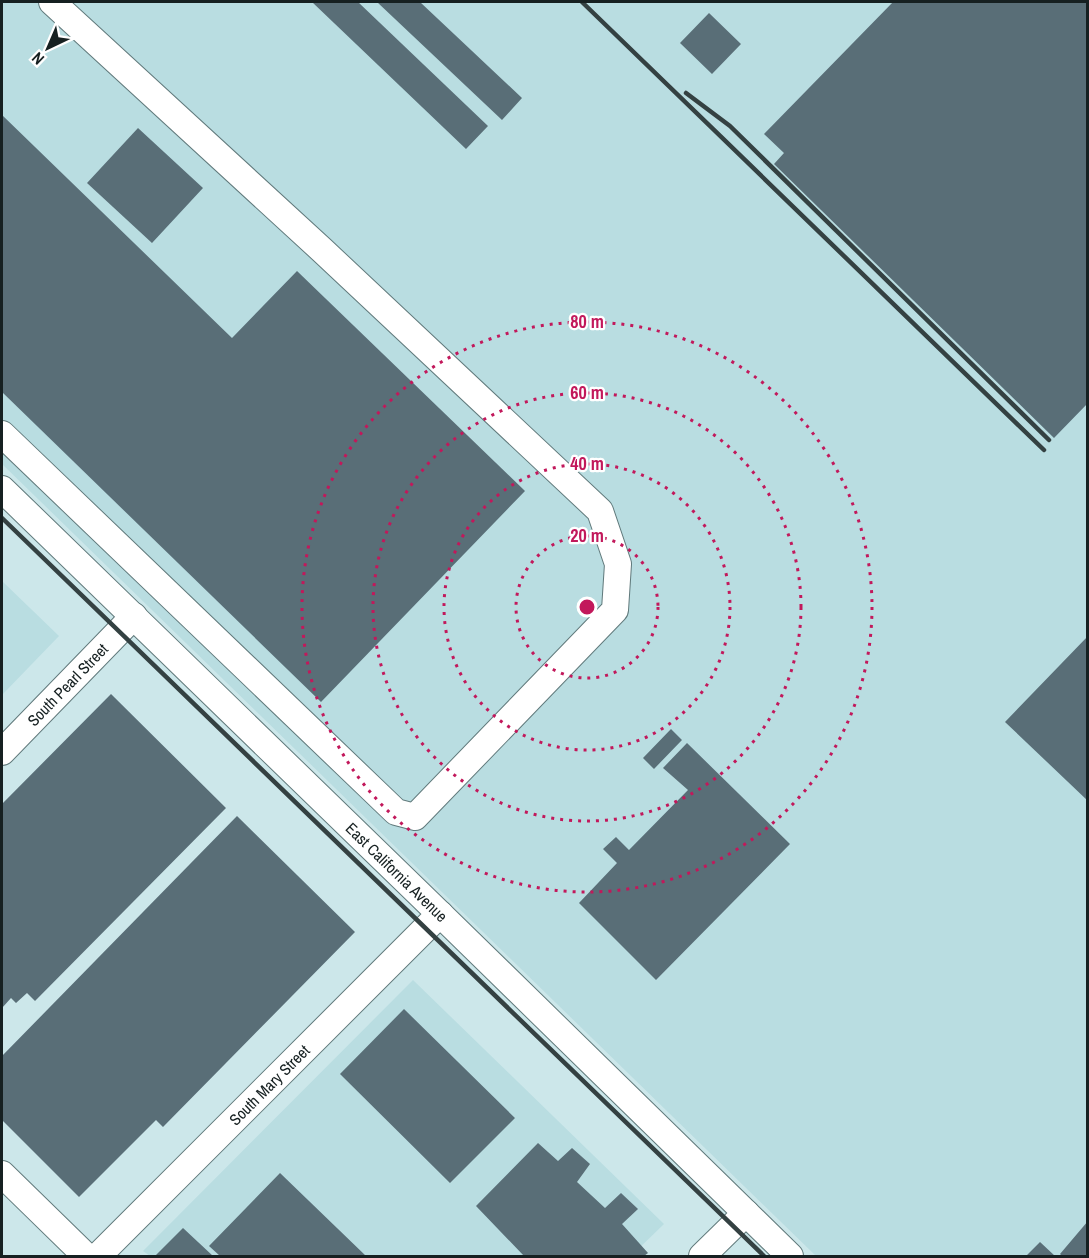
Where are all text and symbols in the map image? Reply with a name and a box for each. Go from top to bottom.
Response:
north arrow [18,18,78,78]
text: N [27,48,49,70]
text: 80 m [570,309,604,334]
text: 60 m [570,380,604,405]
text: 40 m [570,451,604,476]
text: 20 m [570,523,604,548]
centre of rings [577,597,597,617]
street label: South Pearl Street [22,638,113,731]
street label: East California Avenue [341,817,453,927]
street label: South Mary Street [224,1039,315,1130]

